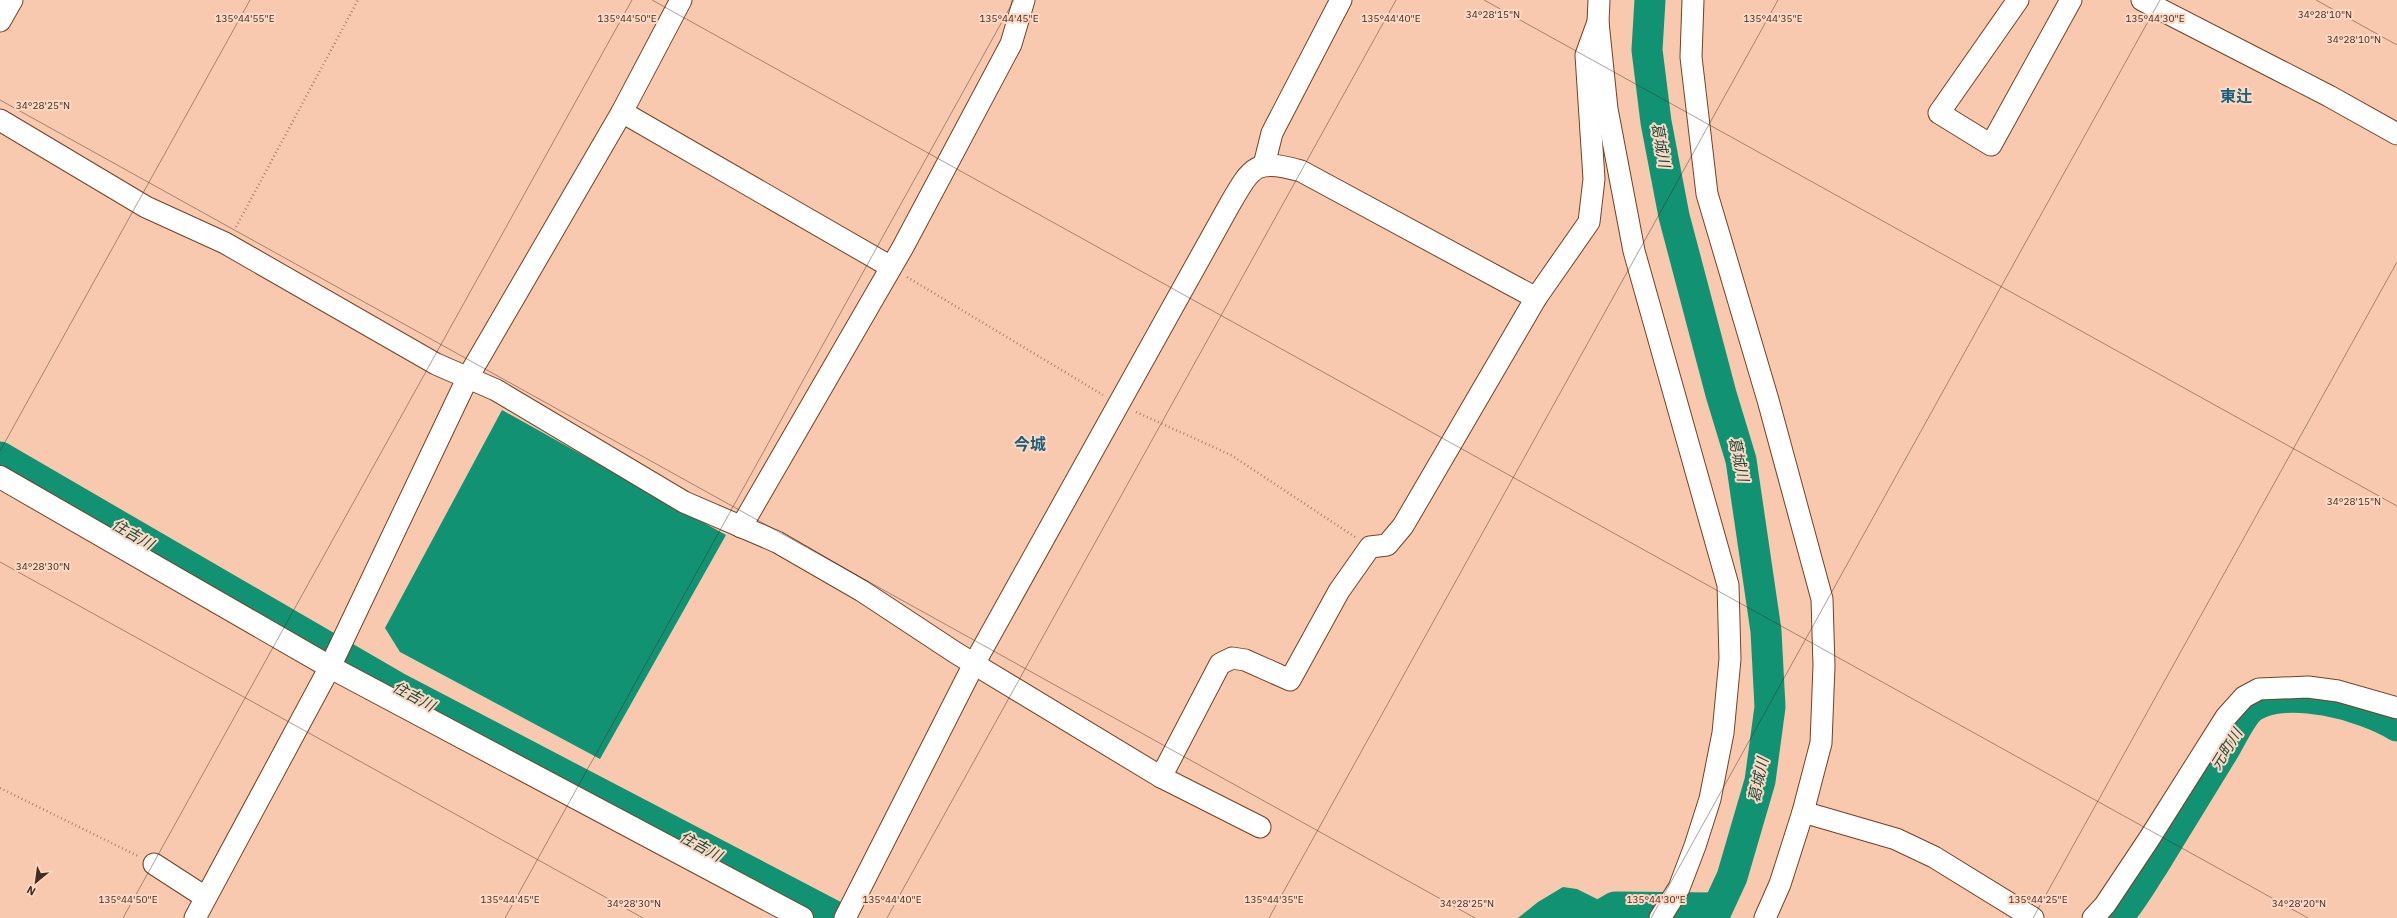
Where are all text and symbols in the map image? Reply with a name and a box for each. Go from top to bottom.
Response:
text: 34°28'15"N [1466,8,1520,21]
text: 34°28'10"N [2298,8,2352,21]
text: 135°44'55"E [215,12,275,25]
text: 135°44'50"E [597,12,657,25]
text: 135°44'45"E [979,12,1039,25]
text: 135°44'40"E [1361,12,1421,25]
text: 135°44'35"E [1743,12,1803,25]
text: 135°44'30"E [2125,12,2185,25]
text: 34°28'10"N [2327,33,2381,46]
district label: 東辻 [2220,86,2252,106]
text: 34°28'25"N [16,99,70,112]
water label: 葛城川 [1648,121,1675,171]
district label: 今城 [1014,434,1046,454]
water label: 葛城川 [1725,435,1753,485]
text: 34°28'15"N [2327,495,2381,508]
water label: 住吉川 [109,515,159,554]
text: 34°28'30"N [16,560,70,573]
water label: 住吉川 [390,677,440,716]
water label: 元町川 [2206,723,2247,773]
water label: 葛城川 [1744,754,1772,804]
water label: 住吉川 [677,827,727,866]
north arrow [16,862,56,902]
text: N [24,883,38,899]
text: 135°44'50"E [98,893,158,906]
text: 135°44'45"E [480,893,540,906]
text: 135°44'40"E [862,893,922,906]
text: 135°44'35"E [1244,893,1304,906]
text: 135°44'30"E [1626,893,1686,906]
text: 135°44'25"E [2008,893,2068,906]
text: 34°28'30"N [607,897,661,910]
text: 34°28'25"N [1440,897,1494,910]
text: 34°28'20"N [2272,897,2326,910]

